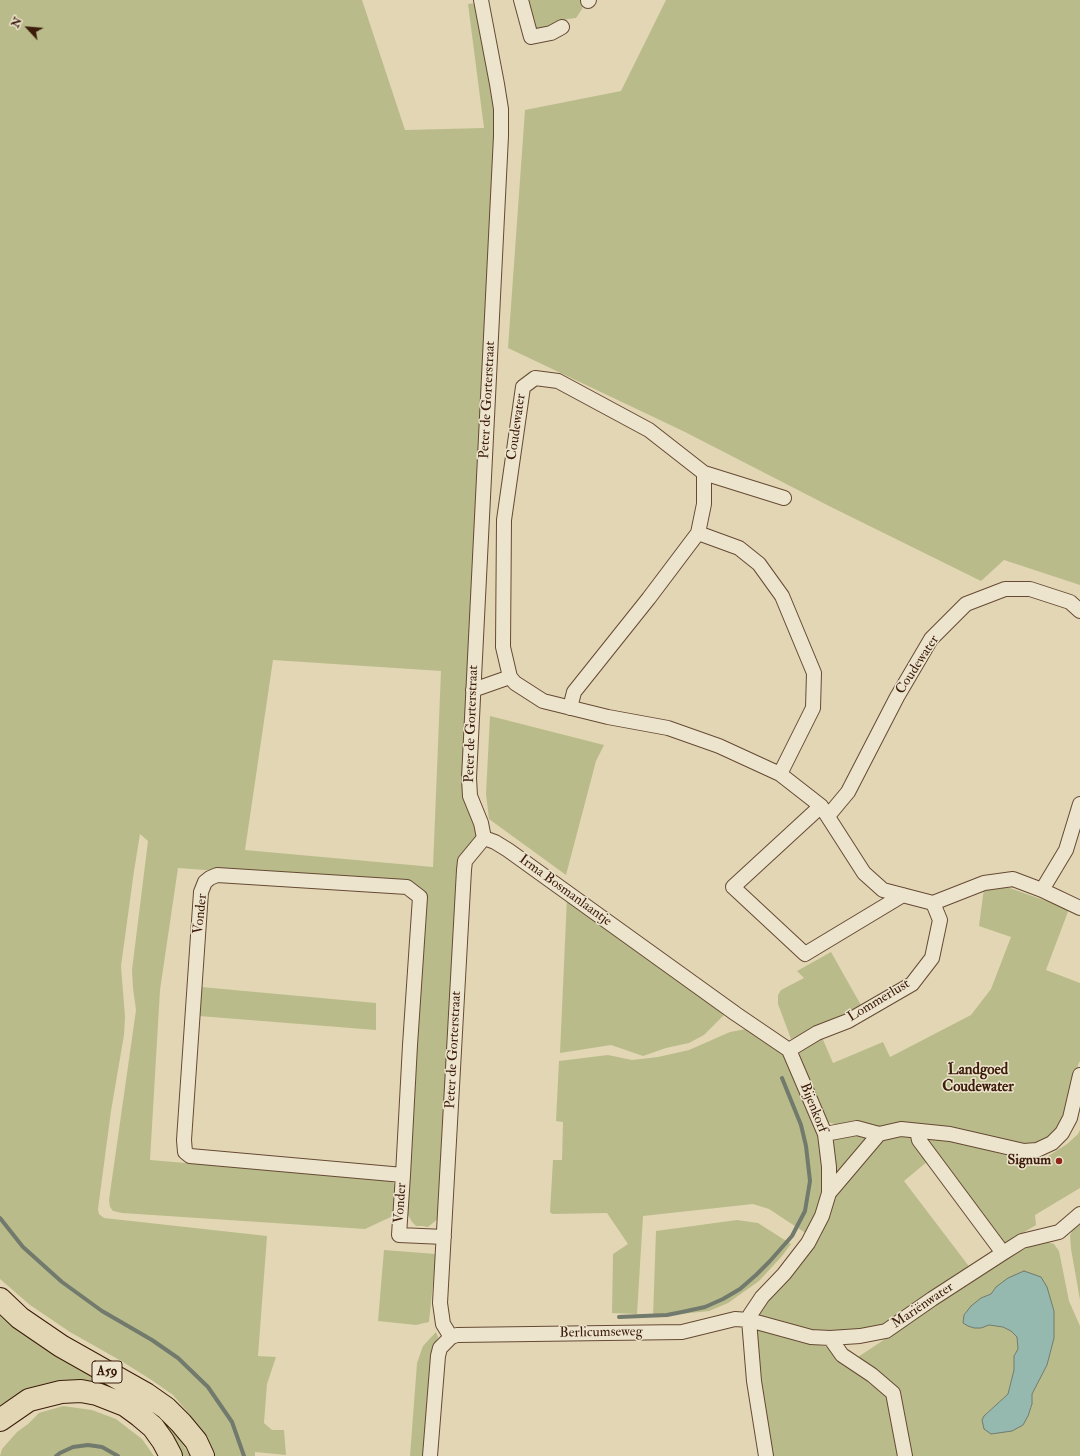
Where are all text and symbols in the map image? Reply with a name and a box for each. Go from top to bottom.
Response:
north arrow [8,8,48,48]
text: N [9,15,25,30]
street label: Peter de Gorterstraat [477,341,499,459]
street label: Coudewater [504,393,530,461]
street label: Coudewater [893,632,943,698]
street label: Peter de Gorterstraat [462,665,482,783]
street label: Irma Bosmanlaantje [515,852,615,930]
street label: Vonder [191,893,211,935]
street label: Lommerlust [845,976,913,1026]
street label: Peter de Gorterstraat [443,991,465,1109]
district label: Landgoed Coudewater [942,1062,1014,1097]
street label: Bijenkorf [795,1081,831,1135]
place label: Signum [1007,1153,1051,1169]
marker: Signum [1054,1156,1064,1166]
street label: Vonder [391,1182,411,1224]
street label: Mariënwater [889,1279,957,1333]
street label: Berlicumseweg [559,1324,643,1342]
road number: A59 [92,1361,122,1383]

